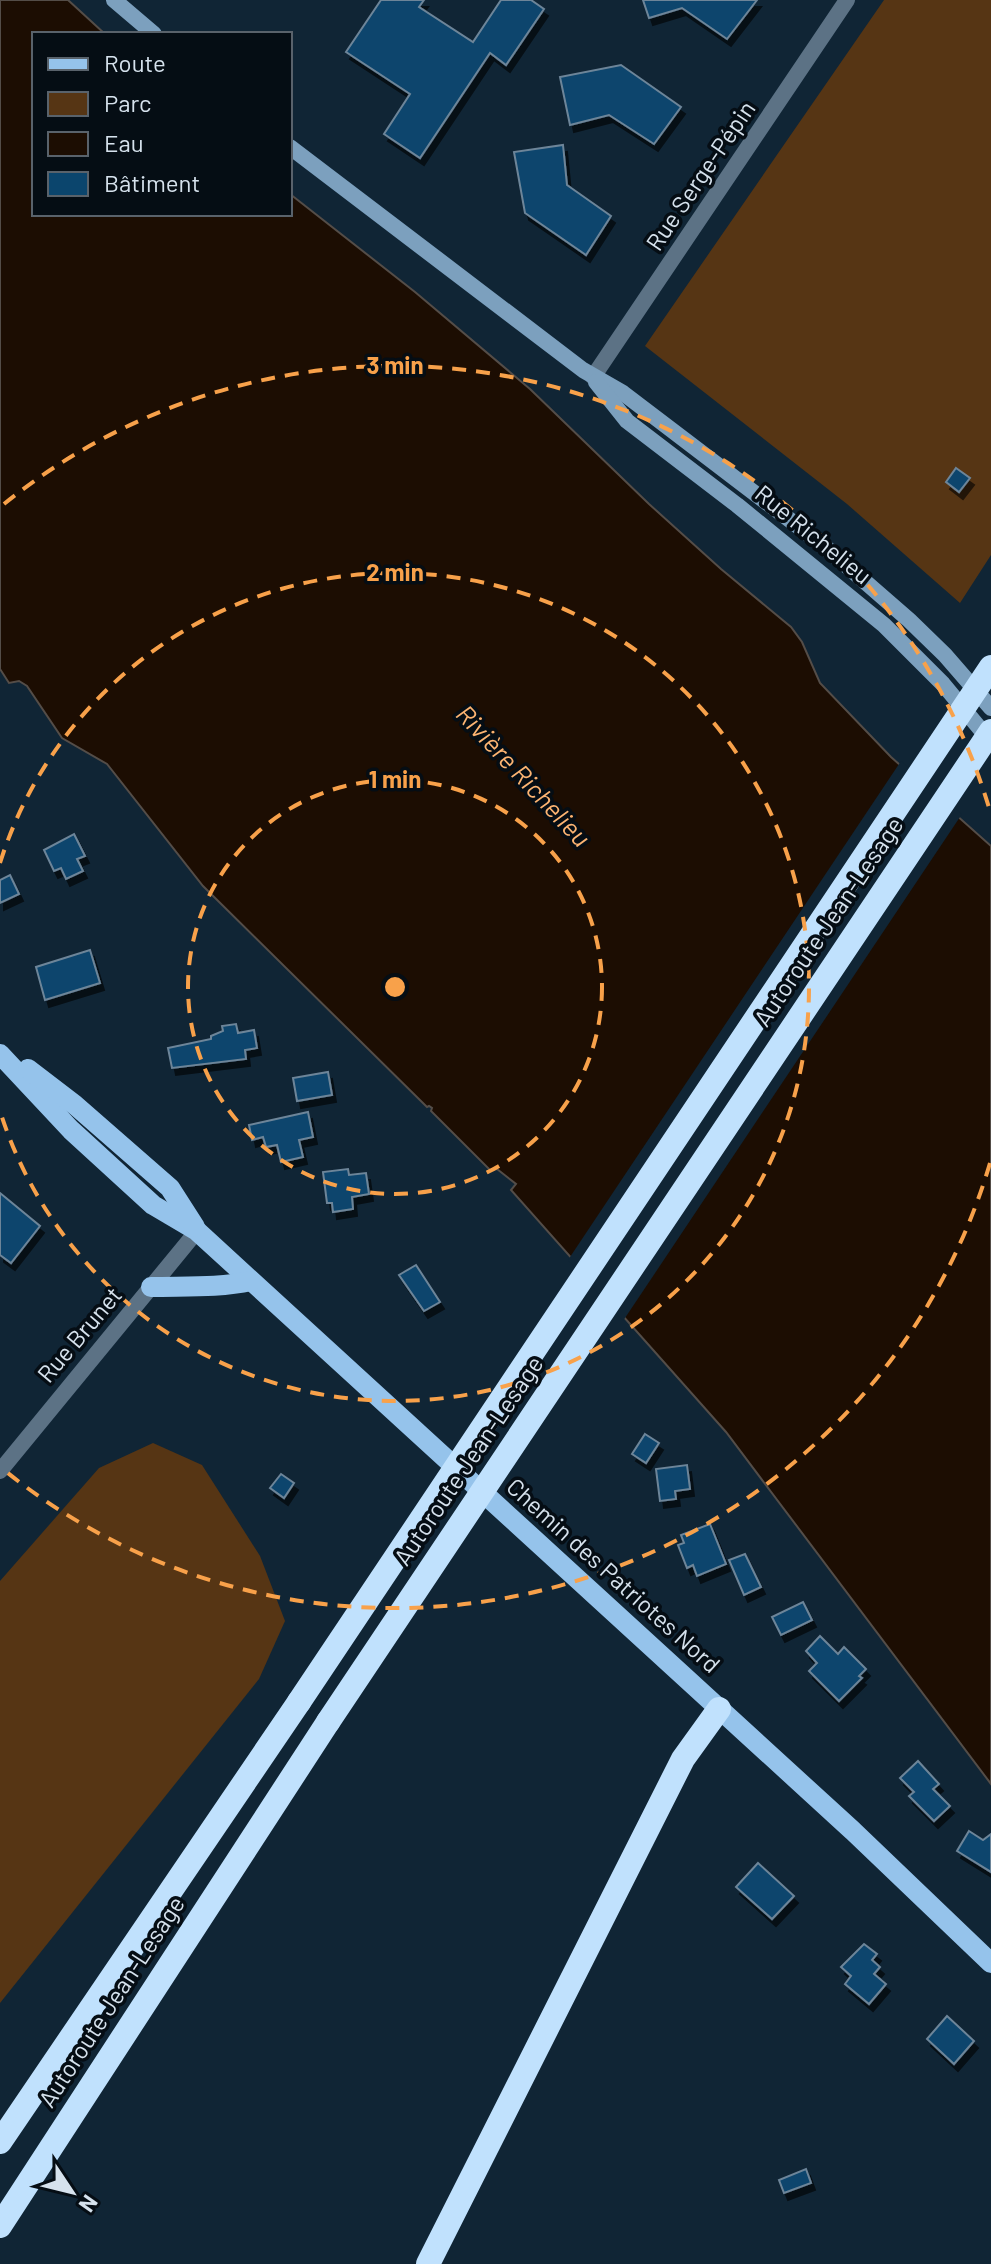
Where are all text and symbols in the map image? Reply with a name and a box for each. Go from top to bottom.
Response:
legend [32,32,292,216]
text: Route [104,48,166,77]
text: Parc [104,88,152,117]
street label: Rue Serge-Pépin [639,95,761,256]
text: Eau [104,128,144,157]
text: Bâtiment [104,168,200,197]
text: 3 min [366,350,424,379]
street label: Rue Richelieu [750,478,878,590]
text: 2 min [366,557,424,586]
water label: Rivière Richelieu [451,698,598,852]
text: 1 min [369,764,421,793]
street label: Autoroute Jean-Lesage [747,811,909,1031]
centre of rings [381,973,409,1001]
street label: Rue Brunet [30,1280,127,1388]
street label: Autoroute Jean-Lesage [387,1350,549,1570]
street label: Chemin des Patriotes Nord [501,1471,727,1678]
street label: Autoroute Jean-Lesage [32,1890,190,2112]
north arrow [32,2152,112,2232]
text: N [74,2191,104,2217]

